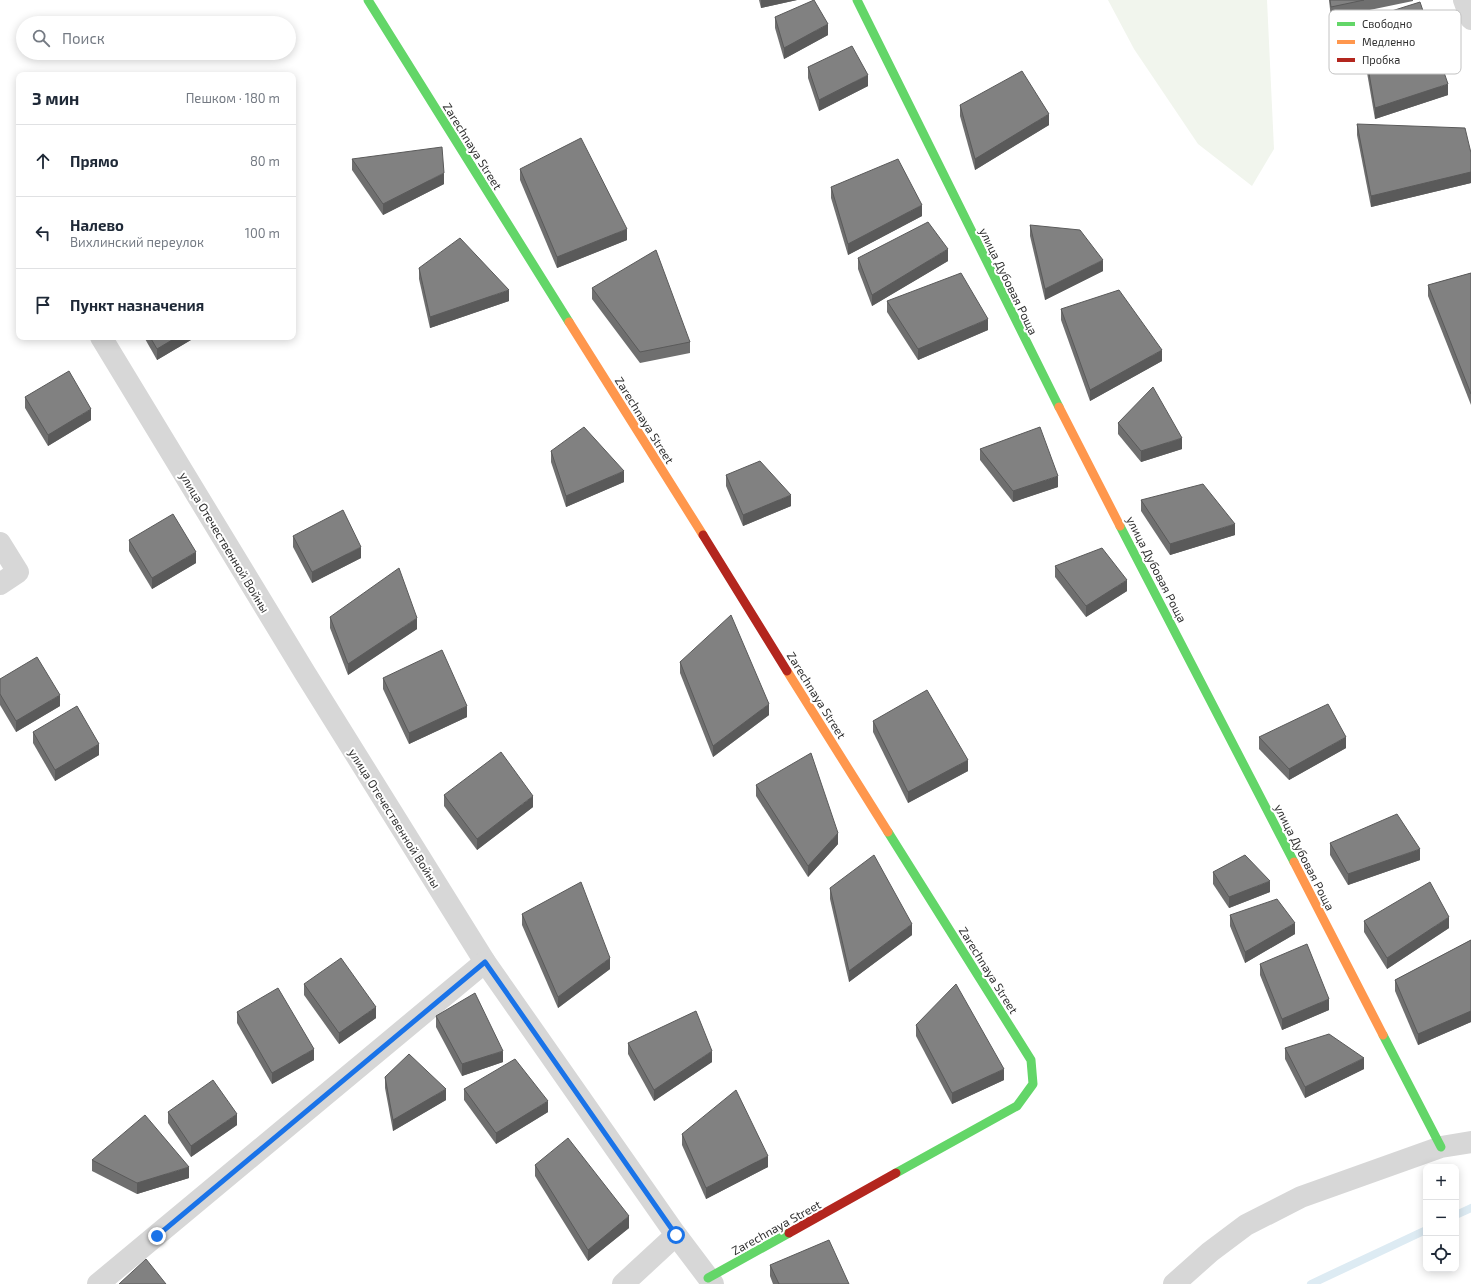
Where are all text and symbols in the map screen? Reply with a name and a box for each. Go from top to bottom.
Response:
legend [1329,10,1461,74]
search box [16,16,296,60]
text: Свободно [1362,17,1412,30]
icon: search [30,27,52,49]
text: Поиск [62,29,105,47]
text: Медленно [1362,35,1415,48]
text: Пробка [1362,53,1400,66]
text: 3 мин [32,88,79,108]
text: Пешком · 180 m [186,90,280,106]
street label: Zarechnaya Street [441,100,506,192]
icon: ahead [32,150,54,172]
text: Прямо [70,152,119,170]
text: 80 m [250,153,280,169]
text: Налево [70,216,124,234]
icon: left [32,222,54,244]
text: 100 m [245,225,280,241]
street label: улица Дубовая Роща [976,225,1041,337]
text: Вихлинский переулок [70,234,204,250]
icon: arrive [32,294,54,316]
text: Пункт назначения [70,296,204,314]
street label: Zarechnaya Street [613,374,678,466]
street label: улица Отечественной Войны [176,469,273,615]
street label: улица Дубовая Роща [1123,513,1190,625]
street label: Zarechnaya Street [785,649,850,741]
street label: улица Отечественной Войны [345,746,444,891]
street label: улица Дубовая Роща [1271,801,1338,913]
street label: Zarechnaya Street [957,924,1022,1016]
map controls [1423,1164,1459,1272]
button: + [1423,1164,1459,1200]
street label: Zarechnaya Street [729,1196,823,1257]
button: − [1423,1200,1459,1236]
route start [667,1226,685,1244]
route end [148,1227,166,1245]
button: locate [1423,1236,1459,1272]

